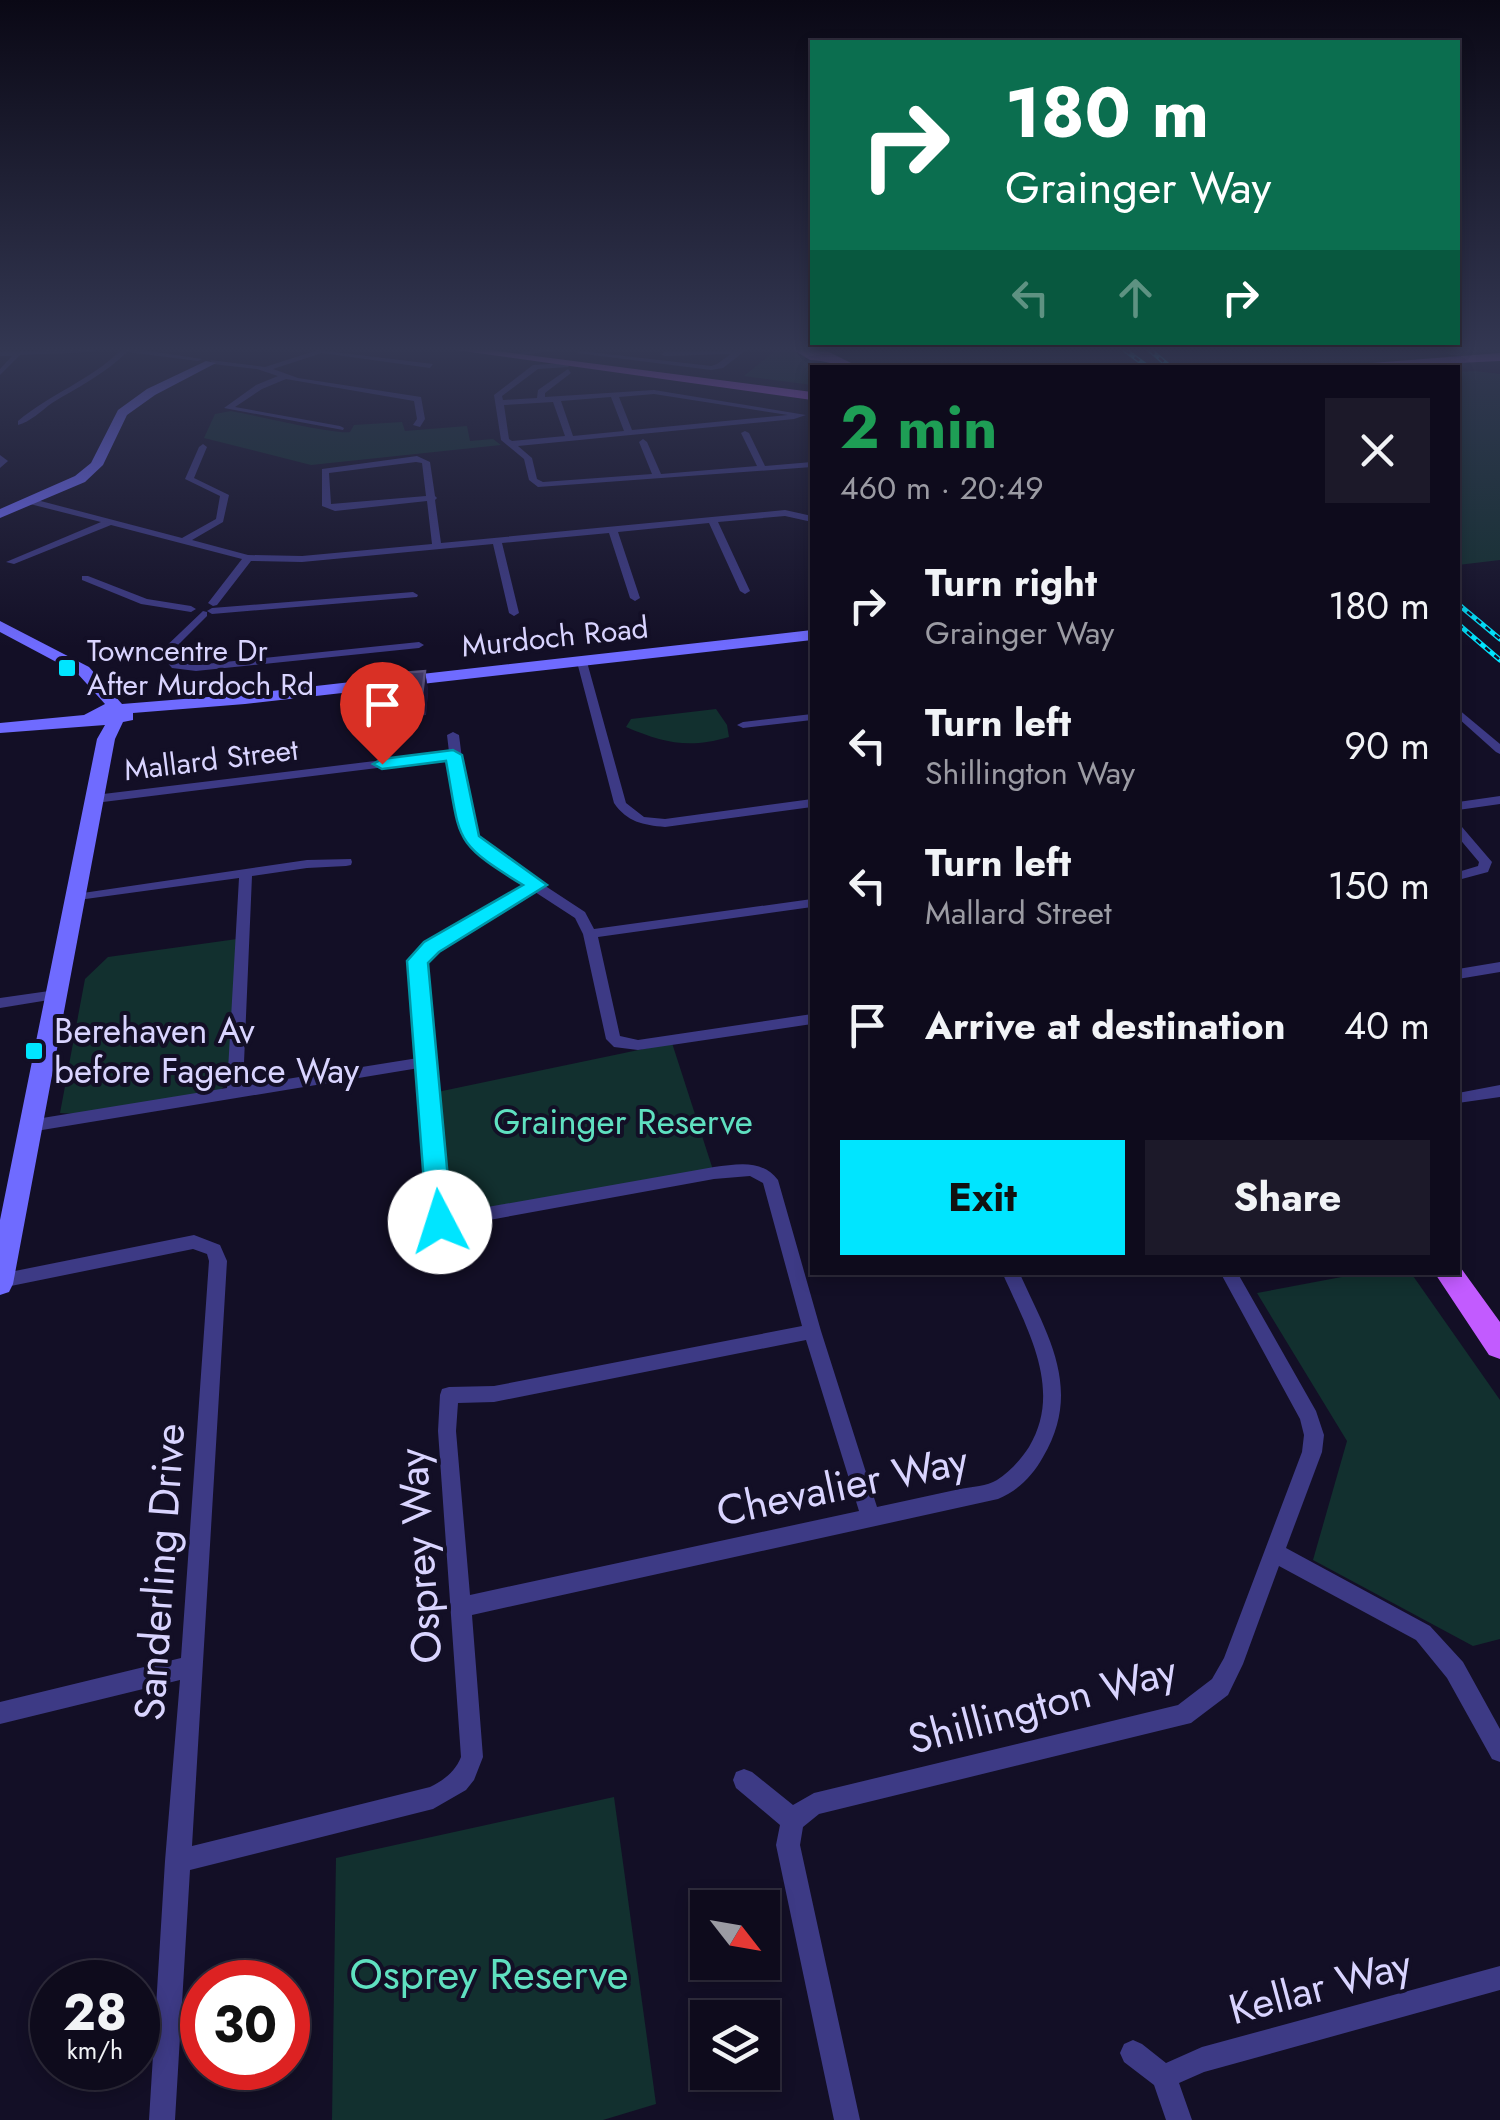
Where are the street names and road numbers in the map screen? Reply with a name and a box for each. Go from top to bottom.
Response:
street label: Murdoch Road [459,605,650,668]
street label: Mallard Street [122,727,301,792]
street label: Sanderling Drive [119,1421,200,1723]
street label: Chevalier Way [711,1429,974,1542]
street label: Osprey Way [382,1446,457,1666]
street label: Shillington Way [901,1639,1184,1770]
street label: Kellar Way [1222,1933,1419,2040]

